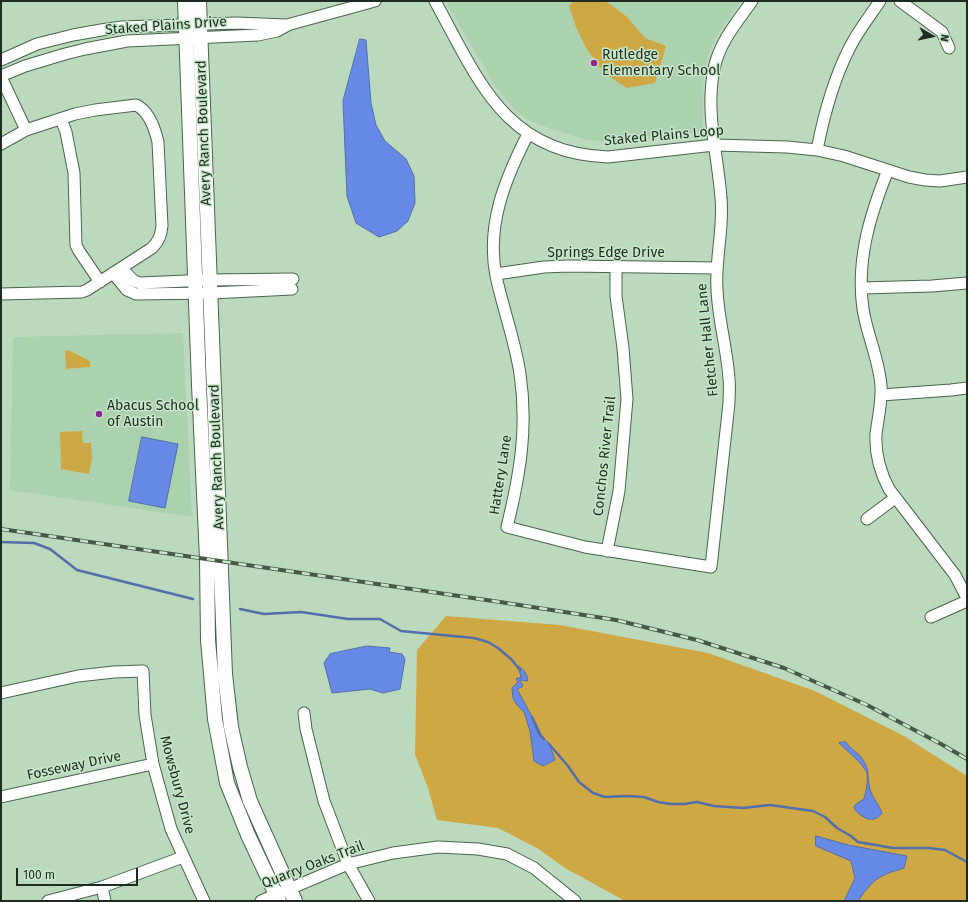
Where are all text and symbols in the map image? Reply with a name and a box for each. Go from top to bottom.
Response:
street label: Staked Plains Drive [105,13,227,39]
north arrow [912,16,952,56]
text: N [937,33,951,43]
place label: Rutledge Elementary School [602,47,720,80]
marker: Rutledge Elementary School [589,58,599,68]
street label: Avery Ranch Boulevard [193,60,215,206]
street label: Staked Plains Loop [603,122,725,150]
street label: Springs Edge Drive [547,245,665,261]
street label: Fletcher Hall Lane [694,282,722,398]
street label: Avery Ranch Boulevard [206,384,228,530]
street label: Conchos River Trail [590,395,620,517]
place label: Abacus School of Austin [107,398,199,430]
marker: Abacus School of Austin [94,409,104,419]
street label: Hattery Lane [486,434,516,516]
street label: Mowsbury Drive [156,734,198,836]
street label: Fosseway Drive [25,748,123,784]
street label: Quarry Oaks Trail [259,838,367,892]
scale bar [18,860,140,886]
text: 100 m [23,868,55,882]

